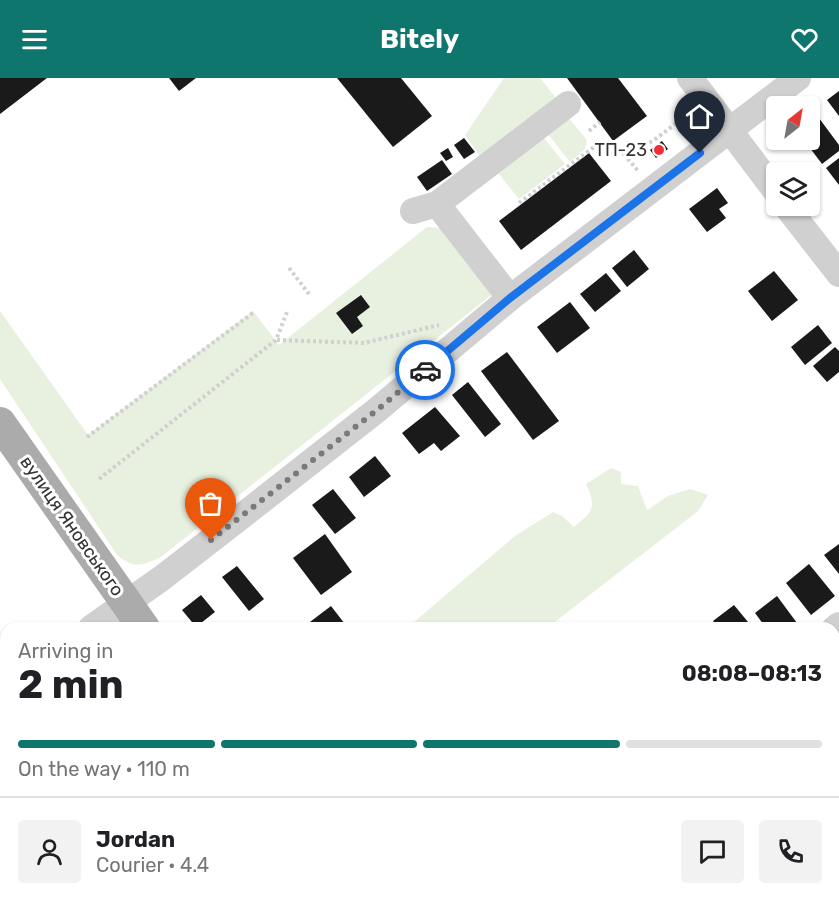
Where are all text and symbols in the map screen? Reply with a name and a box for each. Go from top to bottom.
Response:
icon: menu [18,23,51,56]
text: Bitely [380,23,459,55]
icon: heart [788,23,821,56]
pin [674,91,725,153]
north arrow [766,96,820,150]
map controls [766,96,820,216]
icon: home [683,100,716,133]
place label: ТП-23 [594,139,647,161]
marker: ТП-23 [652,143,666,157]
button: layers [766,162,820,216]
courier [395,340,455,400]
icon: car [409,354,442,387]
street label: вулиця Яновського [15,452,129,600]
pin [185,478,236,540]
icon: bag [194,487,227,520]
text: Arriving in [18,639,113,663]
text: 08:08–08:13 [682,660,822,687]
text: 2 min [18,662,124,708]
text: On the way · 110 m [18,757,190,781]
button: person [18,820,81,883]
button: chat [681,820,744,883]
button: phone [759,820,822,883]
text: Jordan [96,826,175,853]
text: Courier · 4.4 [96,853,209,877]

